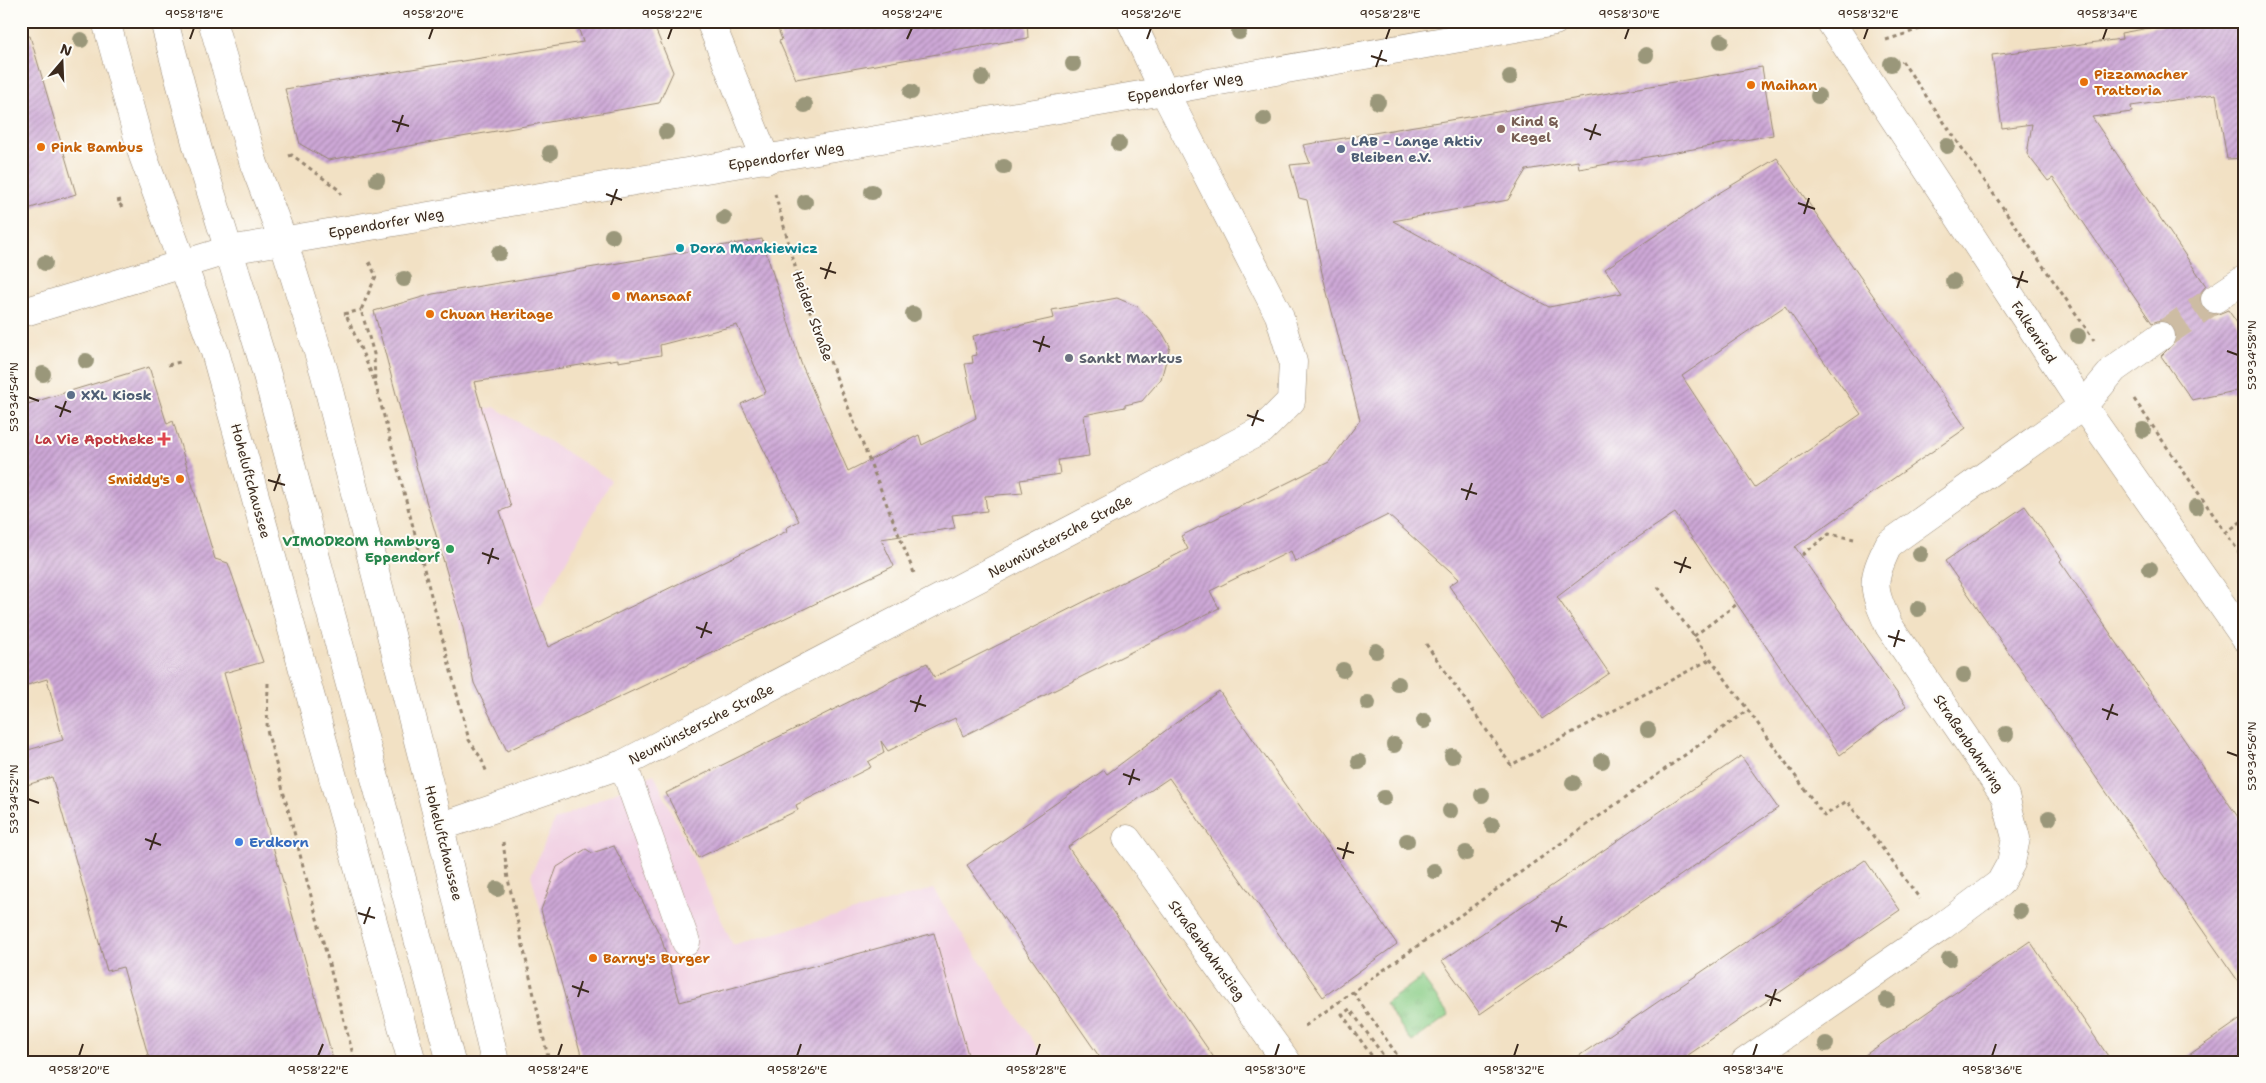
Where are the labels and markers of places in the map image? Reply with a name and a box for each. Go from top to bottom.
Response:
place label: Pizzamacher Trattoria [2094,65,2189,99]
place label: Maihan [1761,76,1817,94]
marker: Pizzamacher Trattoria [2078,76,2090,88]
marker: Maihan [1745,79,1757,91]
place label: Kind & Kegel [1511,112,1558,146]
marker: Kind & Kegel [1495,123,1507,135]
place label: LAB - Lange Aktiv Bleiben e.V. [1351,132,1483,166]
place label: Pink Bambus [51,138,143,156]
marker: Pink Bambus [35,141,47,153]
marker: LAB - Lange Aktiv Bleiben e.V. [1335,143,1347,155]
place label: Dora Mankiewicz [690,239,818,257]
marker: Dora Mankiewicz [674,242,686,254]
place label: Mansaaf [626,287,692,305]
marker: Mansaaf [610,290,622,302]
place label: Chuan Heritage [440,305,553,323]
marker: Chuan Heritage [424,308,436,320]
place label: Sankt Markus [1079,349,1182,367]
marker: Sankt Markus [1063,352,1075,364]
place label: XXL Kiosk [81,386,152,404]
marker: XXL Kiosk [65,389,77,401]
place label: La Vie Apotheke [35,430,154,448]
marker: La Vie Apotheke [158,433,170,445]
place label: Smiddy's [108,470,170,488]
marker: Smiddy's [174,473,186,485]
place label: VIMODROM Hamburg Eppendorf [282,532,440,566]
marker: VIMODROM Hamburg Eppendorf [444,543,456,555]
place label: Erdkorn [249,833,309,851]
marker: Erdkorn [233,836,245,848]
place label: Barny's Burger [603,949,710,967]
marker: Barny's Burger [587,952,599,964]

